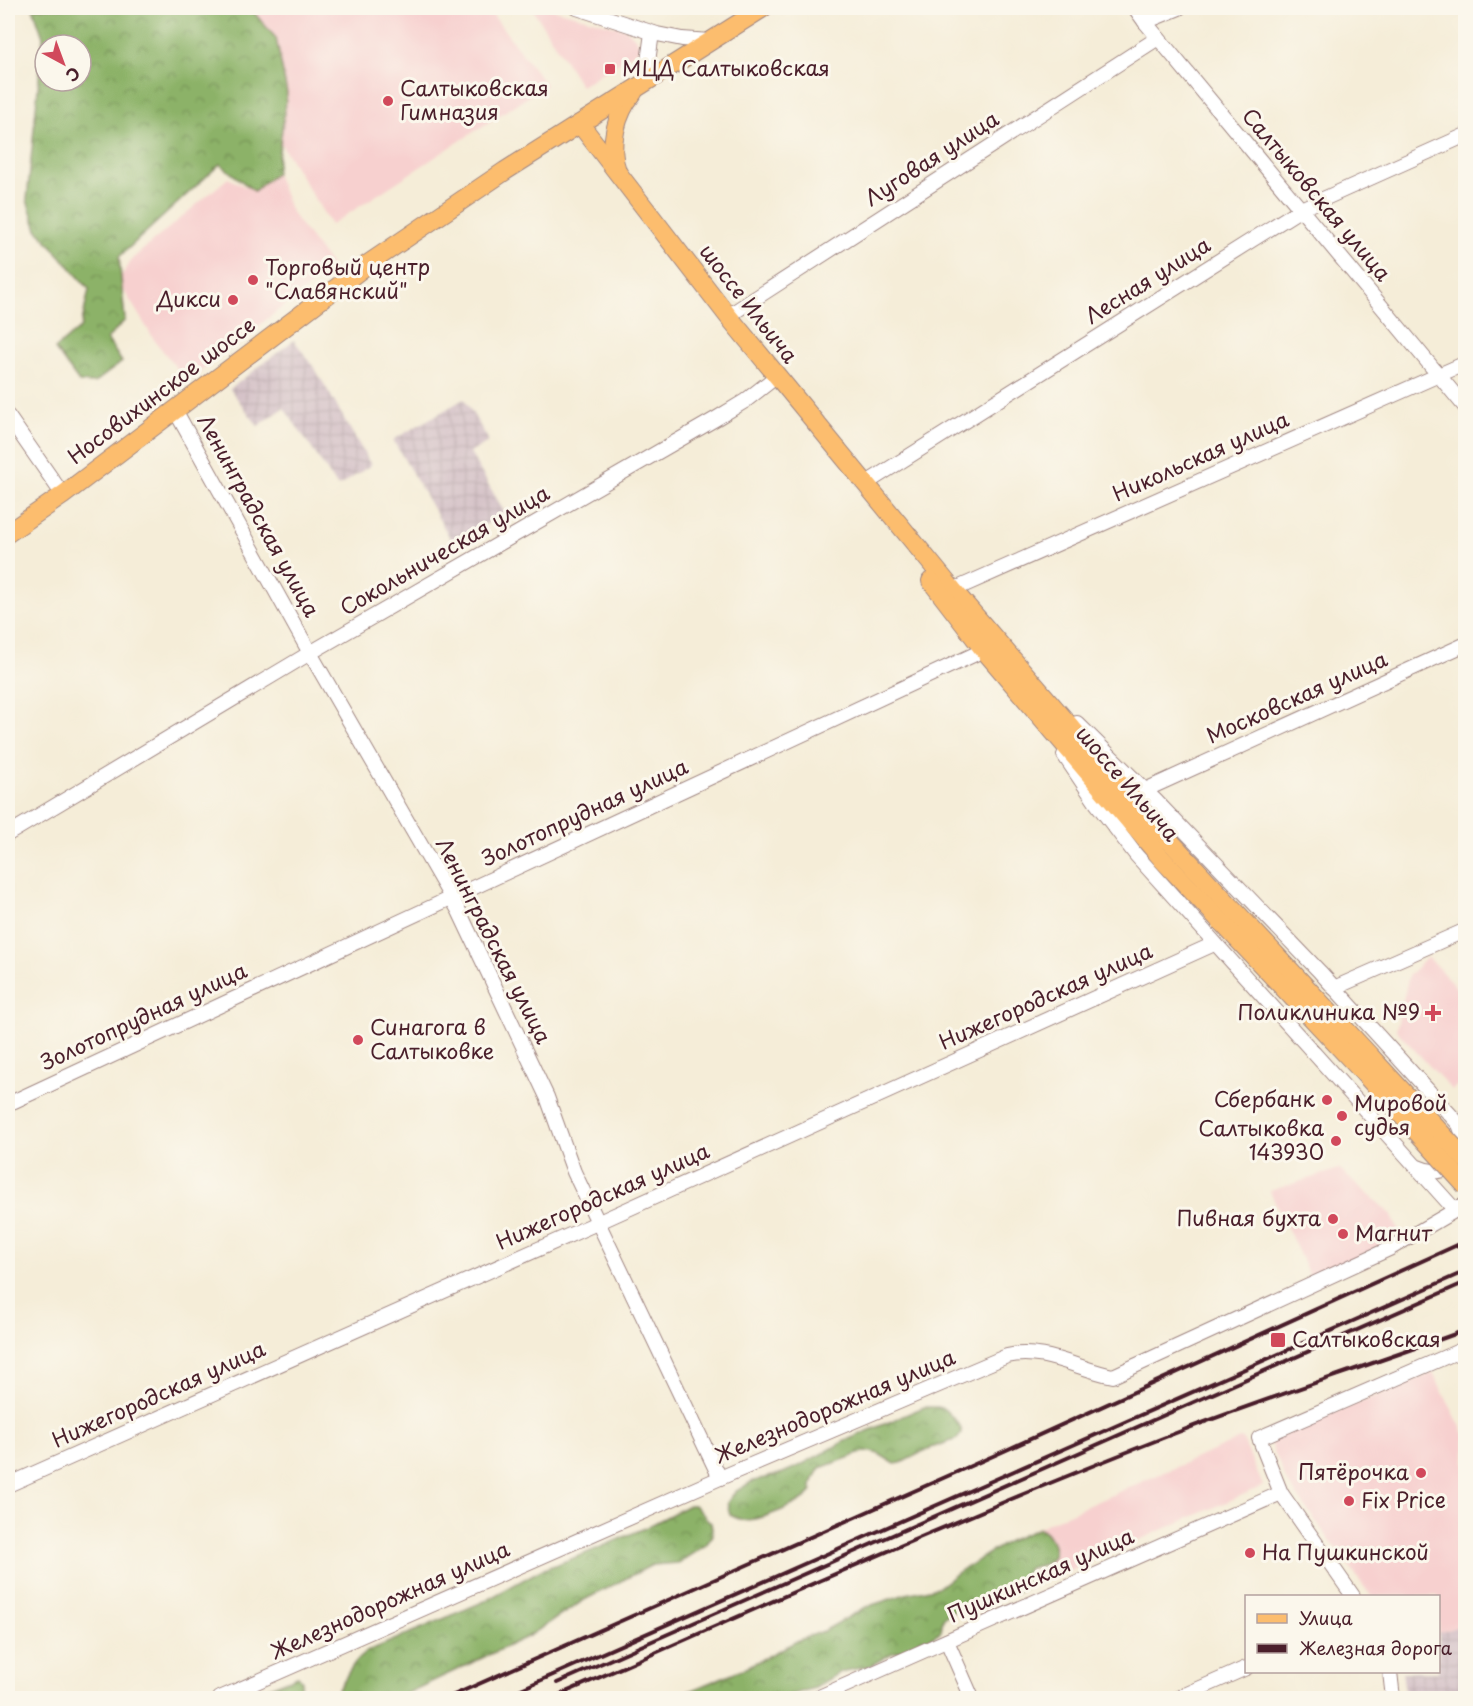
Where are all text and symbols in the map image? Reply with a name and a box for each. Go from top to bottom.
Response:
north arrow [33,33,93,93]
place label: МЦД Салтыковская [622,51,830,83]
text: С [61,62,86,88]
marker: МЦД Салтыковская [603,62,617,76]
place label: Салтыковская Гимназия [400,71,549,127]
marker: Салтыковская Гимназия [381,94,395,108]
street label: Салтыковская улица [1235,100,1400,288]
street label: Луговая улица [857,101,1005,213]
street label: Лесная улица [1078,227,1217,331]
street label: шоссе Ильича [693,236,807,370]
place label: Торговый центр "Славянский" [265,250,430,306]
marker: Торговый центр "Славянский" [246,273,260,287]
place label: Дикси [156,282,221,314]
marker: Дикси [226,293,240,307]
street label: Носовихинское шоссе [60,308,261,471]
street label: Никольская улица [1107,402,1294,508]
street label: Ленинградская улица [191,408,329,623]
street label: Сокольническая улица [333,476,555,622]
street label: Московская улица [1201,642,1393,750]
street label: шоссе Ильича [1069,718,1188,848]
street label: Золотопрудная улица [476,749,693,873]
street label: Ленинградская улица [429,832,561,1049]
street label: Нижегородская улица [933,933,1158,1057]
street label: Золотопрудная улица [35,953,252,1077]
place label: Поликлиника №9 [1237,995,1420,1027]
marker: Поликлиника №9 [1424,1004,1442,1022]
place label: Синагога в Салтыковке [370,1010,494,1066]
marker: Синагога в Салтыковке [351,1033,365,1047]
place label: Сбербанк [1214,1082,1316,1114]
place label: Мировой судья [1354,1086,1447,1142]
marker: Сбербанк [1320,1093,1334,1107]
marker: Мировой судья [1335,1109,1349,1123]
place label: Салтыковка 143930 [1198,1111,1324,1167]
street label: Нижегородская улица [490,1133,715,1257]
marker: Салтыковка 143930 [1329,1134,1343,1148]
place label: Пивная бухта [1177,1201,1322,1233]
marker: Пивная бухта [1326,1212,1340,1226]
place label: Магнит [1355,1216,1432,1248]
marker: Магнит [1336,1227,1350,1241]
place label: Салтыковская [1292,1322,1441,1354]
street label: Нижегородская улица [46,1331,271,1455]
marker: Салтыковская [1269,1331,1287,1349]
street label: Железнодорожная улица [709,1340,960,1471]
place label: Пятёрочка [1298,1455,1410,1487]
marker: Пятёрочка [1414,1466,1428,1480]
place label: Fix Price [1361,1483,1446,1515]
marker: Fix Price [1342,1494,1356,1508]
street label: Пушкинская улица [942,1518,1139,1630]
street label: Железнодорожная улица [264,1532,515,1666]
place label: На Пушкинской [1262,1535,1429,1567]
marker: На Пушкинской [1243,1546,1257,1560]
legend [1245,1595,1440,1673]
text: Улица [1299,1604,1353,1631]
text: Железная дорога [1299,1634,1453,1661]

